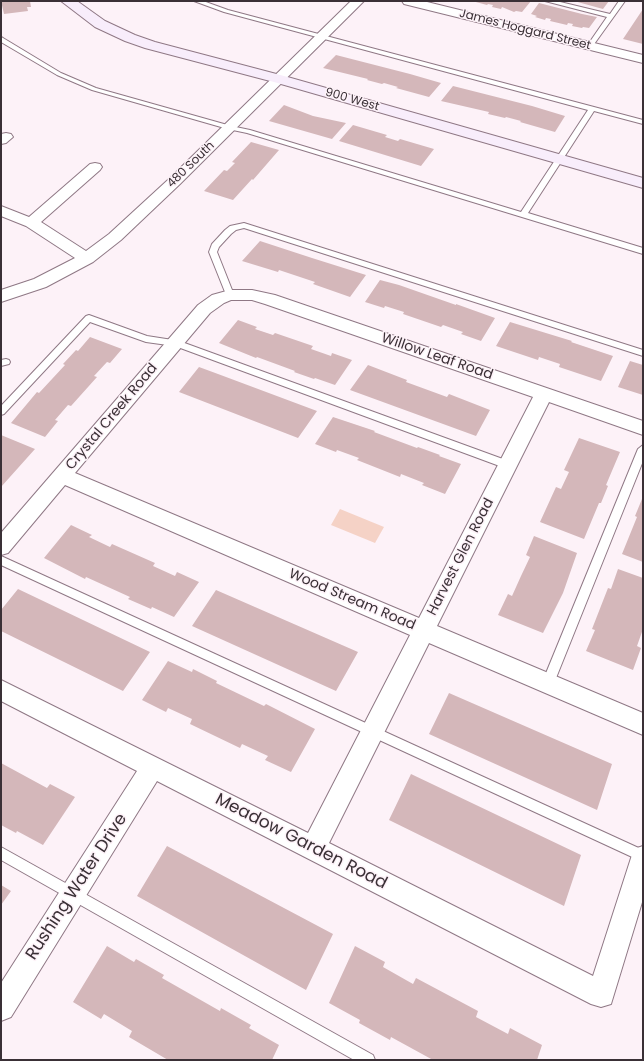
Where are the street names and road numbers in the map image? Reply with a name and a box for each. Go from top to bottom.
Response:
street label: James Hoggard Street [458,7,592,53]
street label: 900 West [323,85,381,115]
street label: 480 South [164,139,218,191]
street label: Willow Leaf Road [379,330,495,384]
street label: Crystal Creek Road [63,360,161,474]
street label: Harvest Glen Road [424,496,498,618]
street label: Wood Stream Road [286,566,418,634]
street label: Meadow Garden Road [212,790,390,894]
street label: Rushing Water Drive [22,810,132,964]

